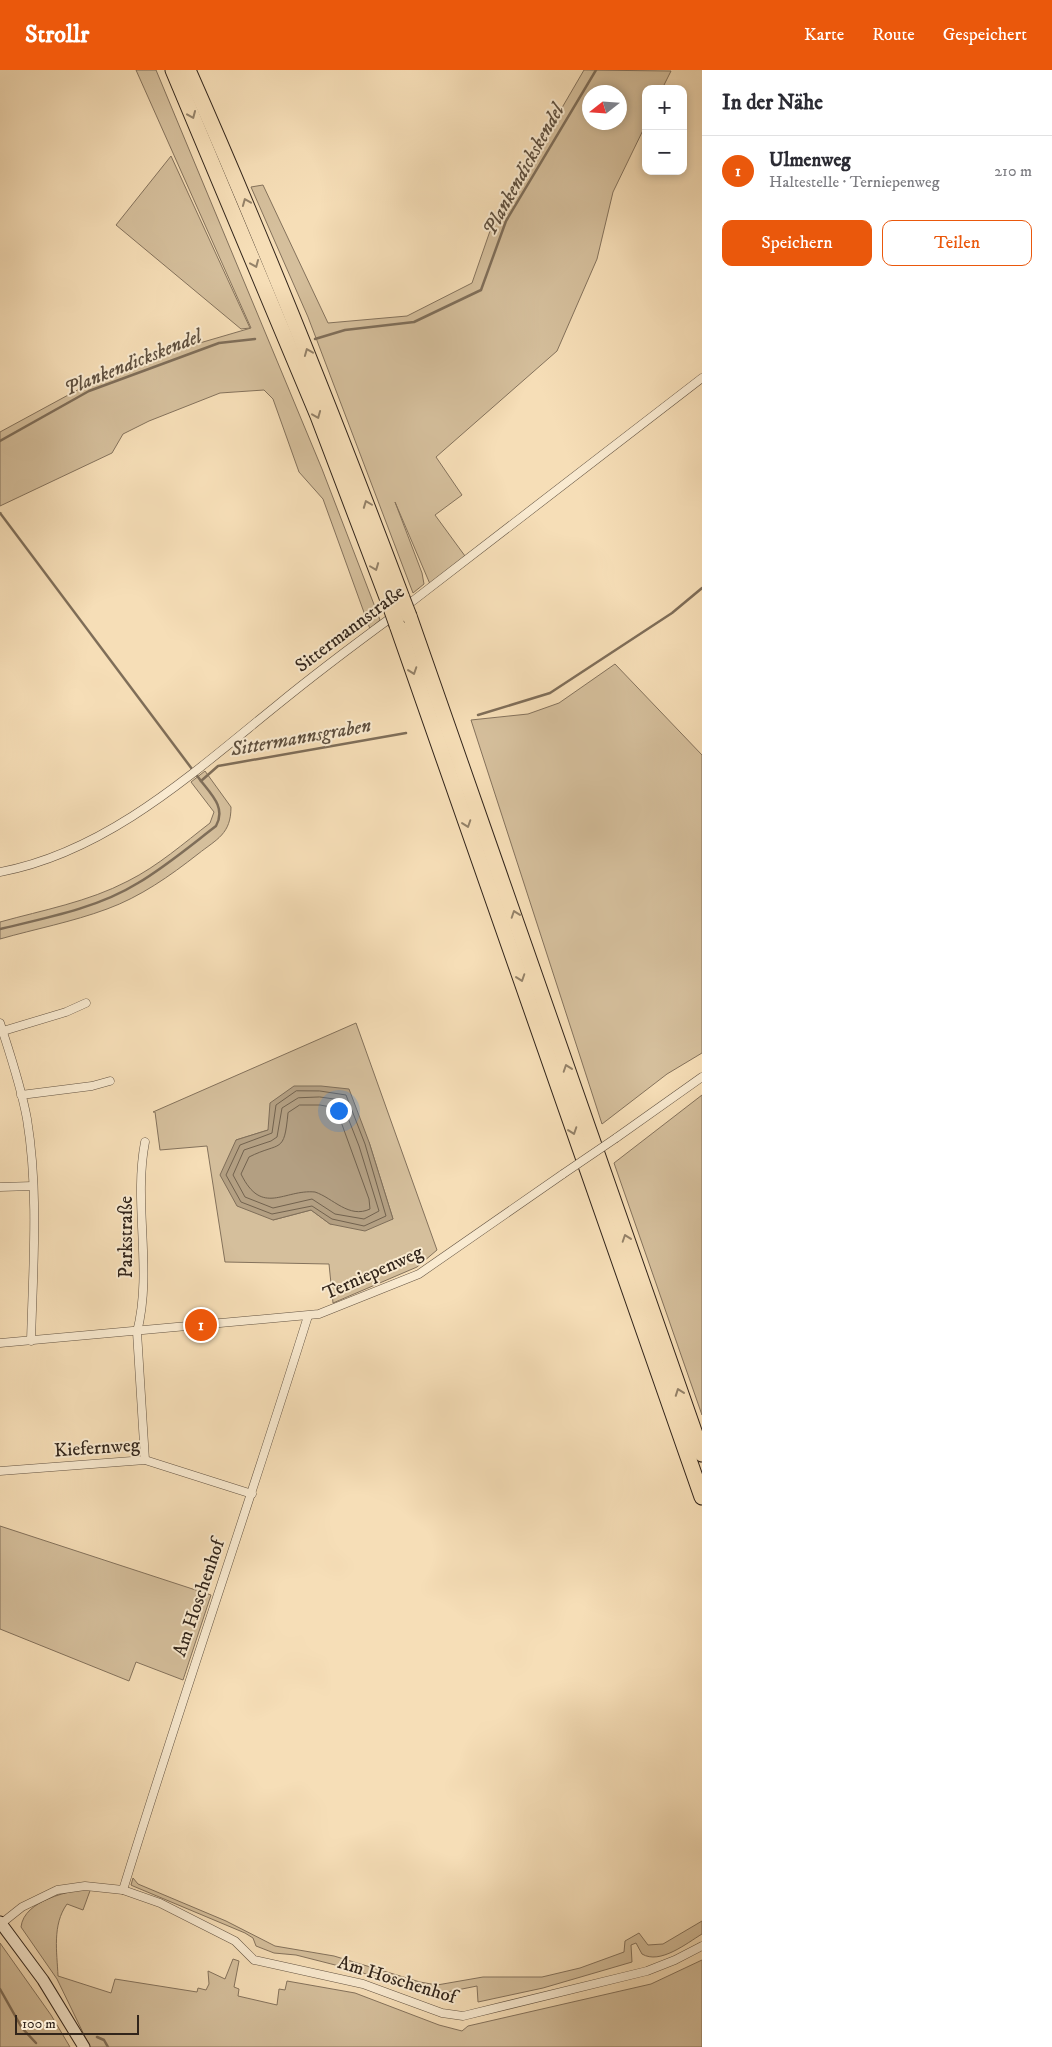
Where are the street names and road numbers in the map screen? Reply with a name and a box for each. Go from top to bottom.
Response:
street label: Sittermannstraße [291,580,409,678]
street label: Parkstraße [115,1196,138,1278]
street label: Terniepenweg [320,1241,427,1305]
street label: Kiefernweg [53,1433,142,1462]
street label: Am Hoschenhof [168,1533,231,1660]
street label: Am Hoschenhof [335,1951,462,2010]

